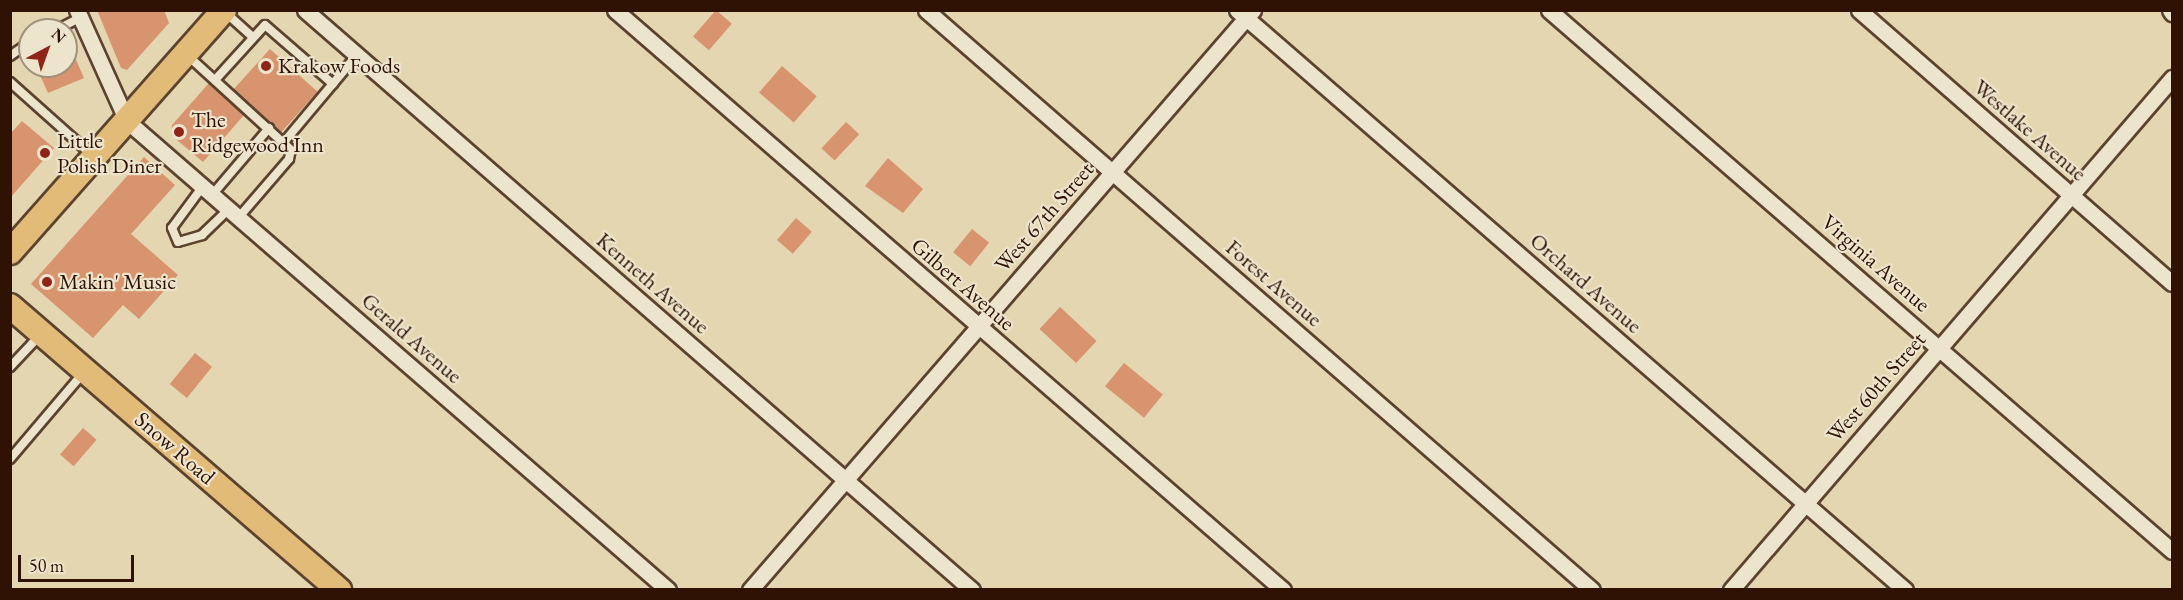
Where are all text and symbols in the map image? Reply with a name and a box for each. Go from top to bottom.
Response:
north arrow [18,18,78,78]
text: N [47,23,71,48]
place label: Krakow Foods [278,53,400,79]
marker: Krakow Foods [259,59,273,73]
street label: Westlake Avenue [1968,74,2092,186]
place label: The Ridgewood Inn [191,106,324,158]
marker: The Ridgewood Inn [172,125,186,139]
place label: Little Polish Diner [57,127,162,178]
marker: Little Polish Diner [38,146,52,160]
street label: West 67th Street [989,157,1099,277]
street label: Virginia Avenue [1816,209,1936,317]
street label: Kenneth Avenue [591,227,715,339]
street label: Orchard Avenue [1525,227,1647,339]
street label: Gilbert Avenue [906,232,1020,336]
street label: Forest Avenue [1220,234,1328,332]
place label: Makin' Music [59,269,176,295]
marker: Makin' Music [40,275,54,289]
street label: Gerald Avenue [356,287,468,389]
street label: West 60th Street [1821,327,1931,447]
street label: Snow Road [129,406,221,490]
scale bar [21,543,136,581]
text: 50 m [29,554,64,577]

